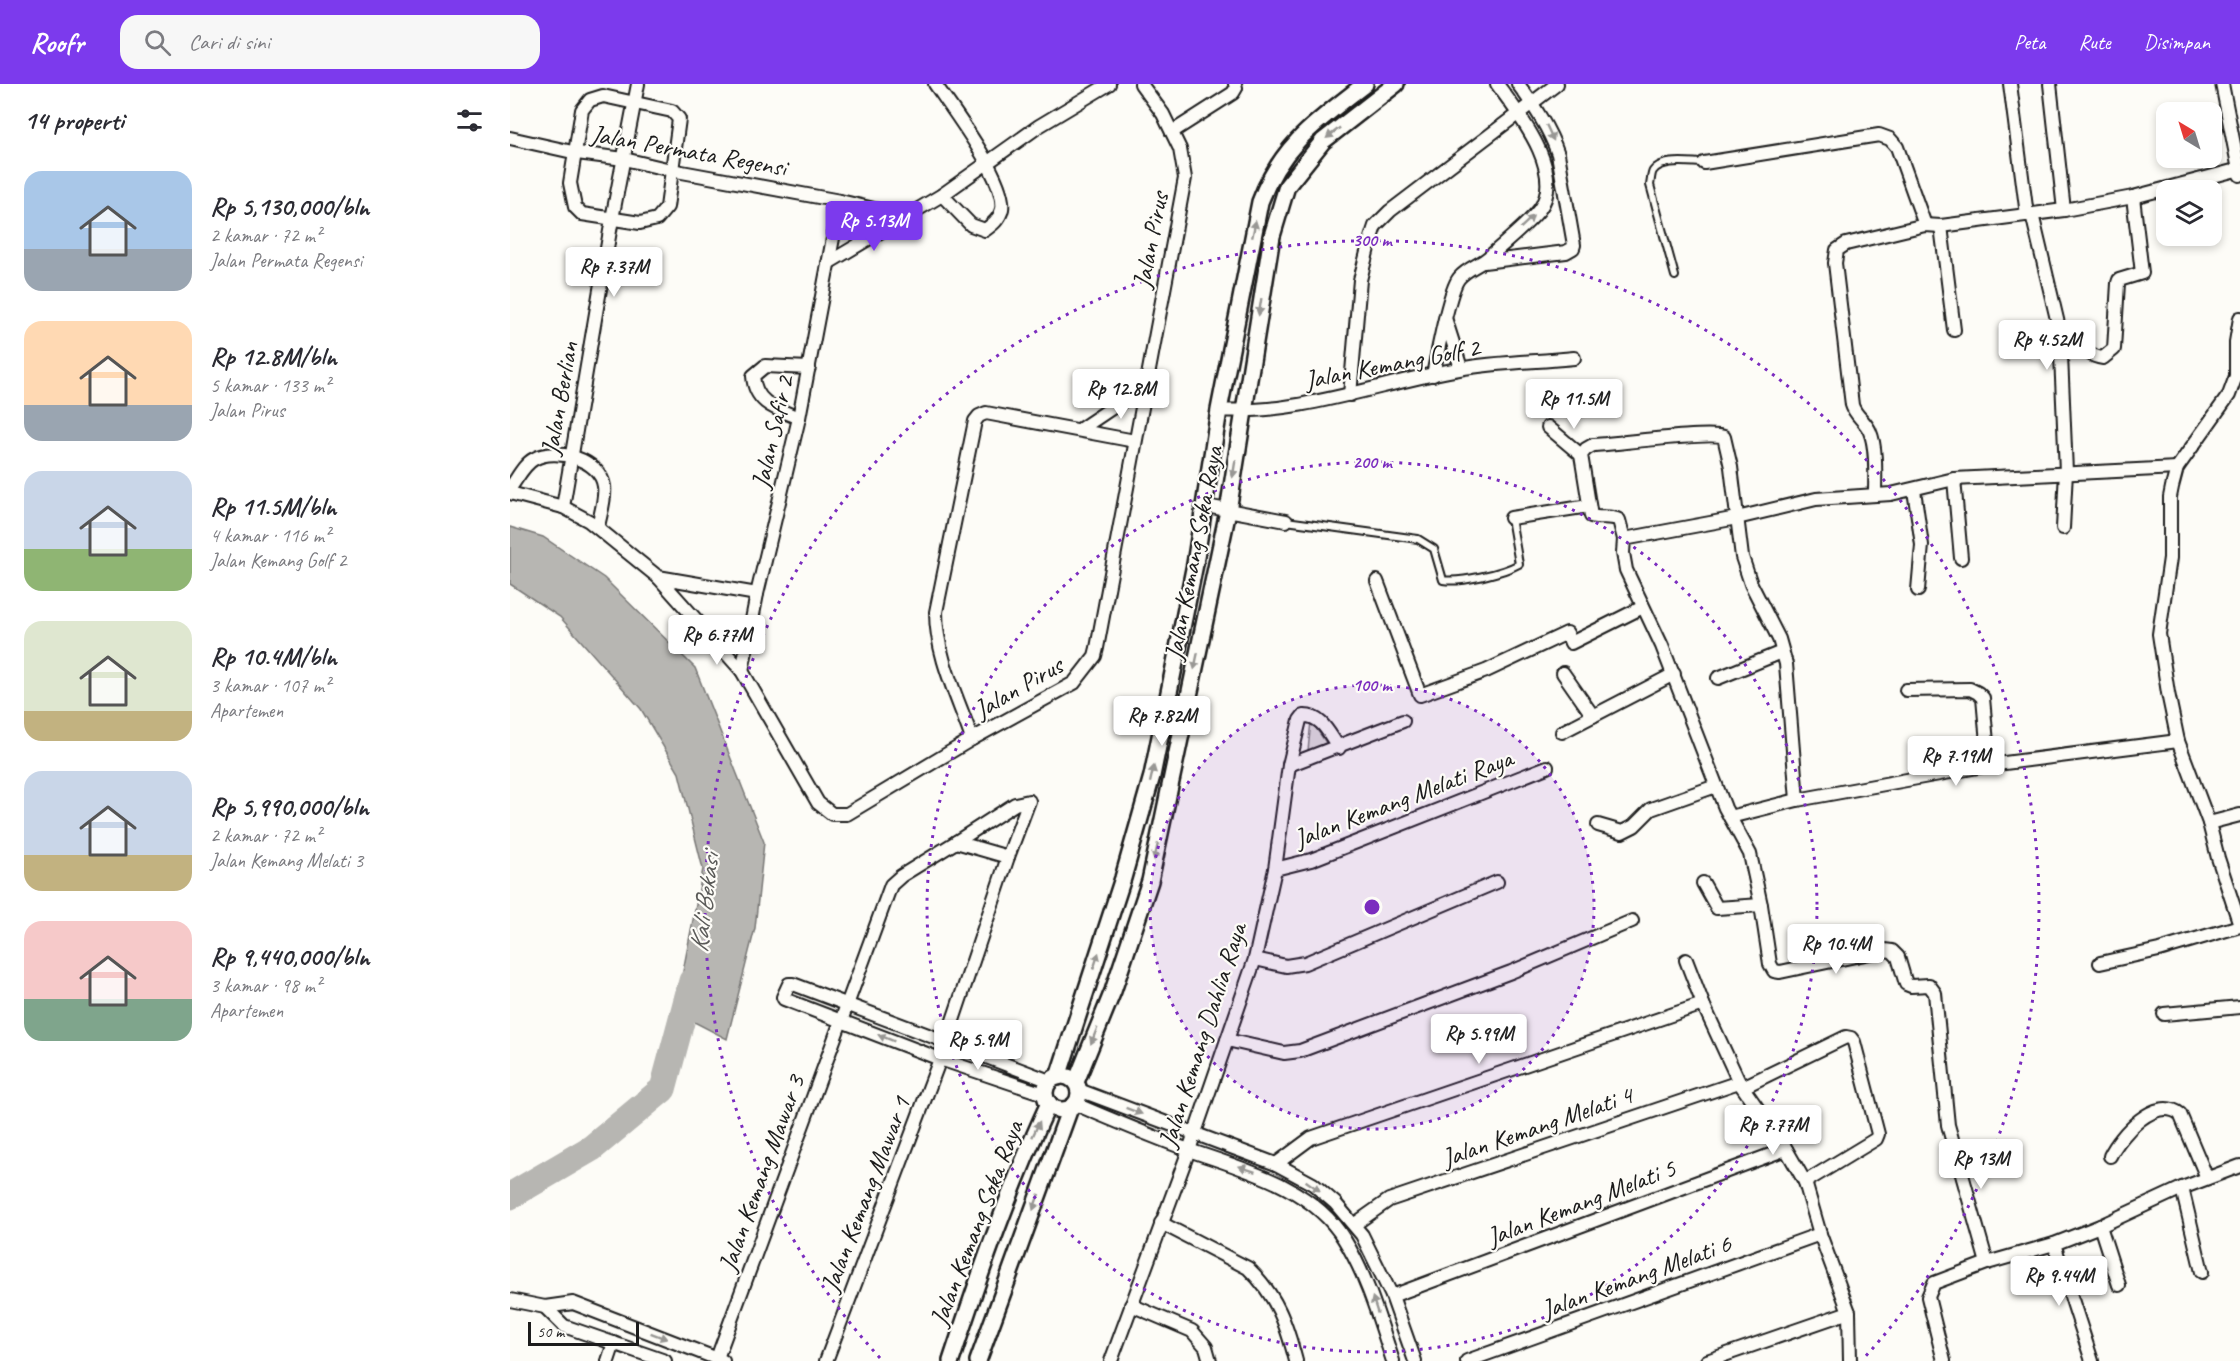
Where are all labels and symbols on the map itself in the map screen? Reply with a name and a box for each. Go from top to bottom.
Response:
north arrow [2156,102,2222,168]
street label: Jalan Permata Regensi [587,117,792,184]
one-way arrow [1545,125,1554,142]
one-way arrow [1325,126,1341,139]
street label: Jalan Pirus [1125,187,1176,293]
pin: Rp 5.13M [812,201,936,252]
one-way arrow [1519,215,1533,229]
one-way arrow [1249,220,1259,238]
text: 300 m [1353,229,1393,251]
pin: Rp 7.37M [552,247,676,298]
one-way arrow [1256,298,1265,317]
pin: Rp 4.52M [1985,320,2109,371]
street label: Jalan Kemang Golf 2 [1300,330,1485,397]
street label: Jalan Berlian [533,339,586,459]
pin: Rp 12.8M [1059,369,1183,420]
street label: Jalan Safir 2 [743,370,802,494]
pin: Rp 11.5M [1512,379,1636,430]
street label: Jalan Kemang Soka Raya [1156,442,1231,665]
text: 200 m [1353,451,1393,473]
one-way arrow [1230,460,1239,479]
pin: Rp 6.77M [655,615,779,666]
street label: Jalan Pirus [966,648,1070,727]
one-way arrow [1191,651,1201,670]
text: 100 m [1353,674,1393,696]
pin: Rp 7.82M [1100,696,1224,747]
pin: Rp 7.19M [1894,736,2018,787]
street label: Jalan Kemang Melati Raya [1287,741,1519,856]
one-way arrow [1147,765,1157,783]
one-way arrow [1151,842,1161,861]
water label: Kali Bekasi [681,846,728,954]
centre of rings [1362,897,1382,917]
street label: Jalan Kemang Dahlia Raya [1150,917,1255,1153]
pin: Rp 10.4M [1774,924,1898,975]
one-way arrow [1092,952,1101,970]
pin: Rp 5.99M [1417,1014,1541,1065]
pin: Rp 5.9M [923,1020,1033,1071]
one-way arrow [1089,1027,1098,1045]
one-way arrow [877,1033,895,1042]
street label: Jalan Kemang Mawar 3 [710,1069,813,1278]
street label: Jalan Kemang Melati 4 [1436,1078,1639,1175]
street label: Jalan Kemang Mawar 1 [812,1091,918,1298]
pin: Rp 7.77M [1711,1105,1835,1156]
one-way arrow [1125,1107,1143,1117]
street label: Jalan Kemang Soka Raya [921,1115,1031,1332]
one-way arrow [1032,1121,1041,1138]
pin: Rp 13M [1932,1139,2030,1190]
street label: Jalan Kemang Melati 5 [1480,1151,1681,1254]
one-way arrow [1238,1164,1256,1174]
one-way arrow [1305,1180,1321,1192]
one-way arrow [1030,1194,1040,1212]
street label: Jalan Kemang Melati 6 [1535,1226,1737,1327]
pin: Rp 9.44M [1997,1256,2121,1307]
one-way arrow [1370,1296,1379,1314]
scale bar [528,1319,639,1346]
one-way arrow [651,1332,669,1342]

